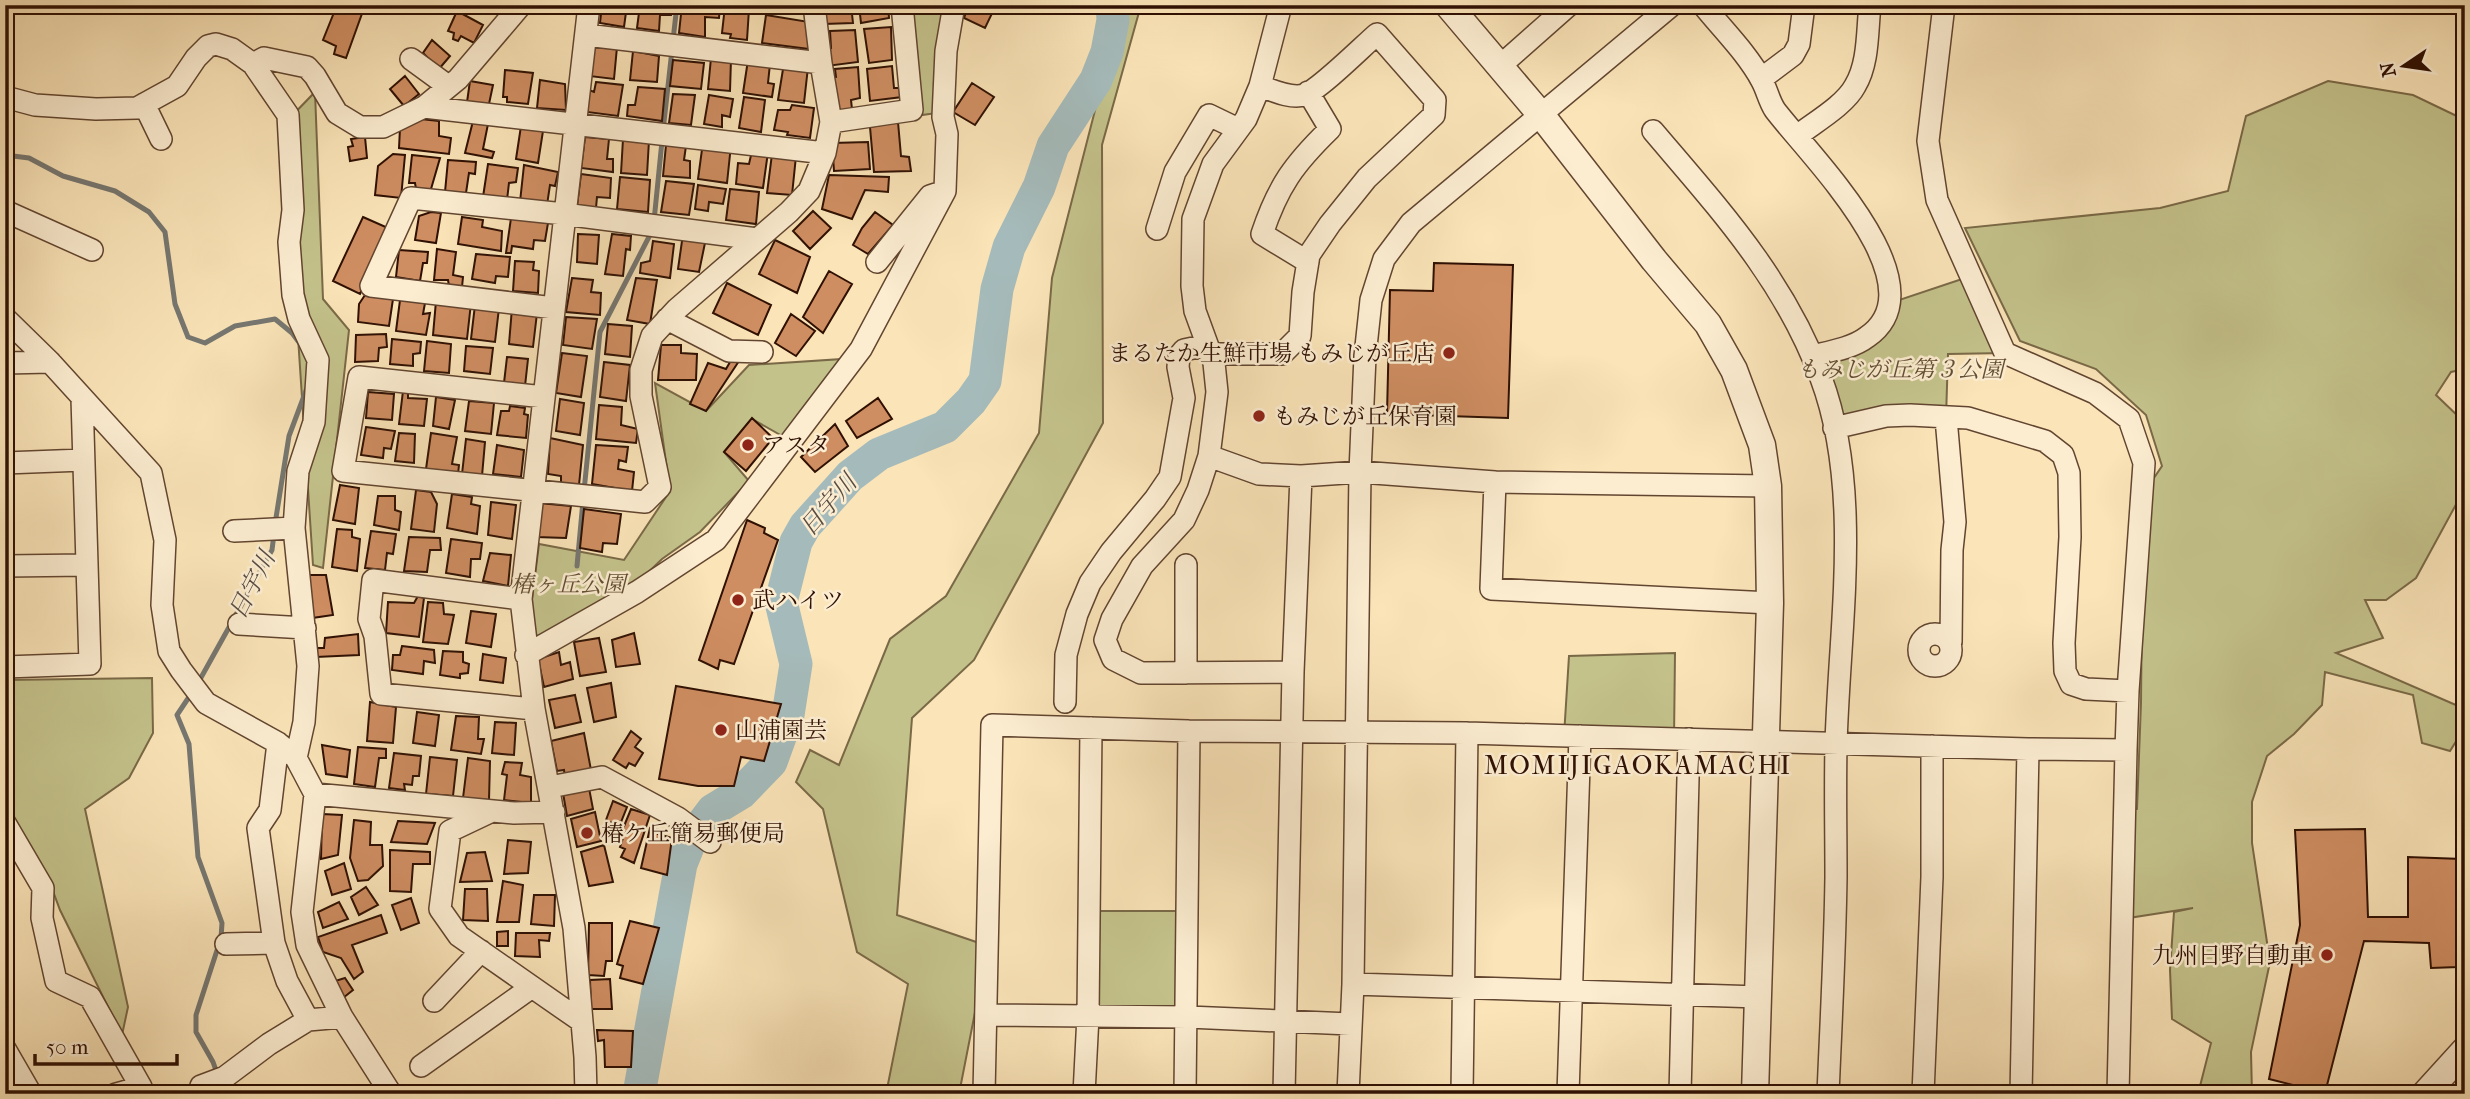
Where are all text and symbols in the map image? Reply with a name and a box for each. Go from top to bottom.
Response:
north arrow [2368,32,2438,102]
text: N [2376,60,2401,79]
place label: まるたか生鮮市場 もみじが丘店 [1108,340,1435,367]
marker: まるたか生鮮市場 もみじが丘店 [1441,345,1457,361]
park label: もみじが丘第３公園 [1797,356,2008,383]
place label: もみじが丘保育園 [1273,403,1457,430]
marker: もみじが丘保育園 [1251,408,1267,424]
place label: アスタ [762,432,830,459]
marker: アスタ [740,437,756,453]
water label: 日宇川 [794,466,864,541]
water label: 日宇川 [223,544,282,623]
park label: 椿ヶ丘公園 [511,571,630,598]
place label: 武ハイツ [752,587,844,614]
marker: 武ハイツ [730,592,746,608]
place label: 山浦園芸 [735,717,827,744]
marker: 山浦園芸 [713,722,729,738]
district label: MOMIJIGAOKAMACHI [1484,750,1792,781]
place label: 椿ケ丘簡易郵便局 [601,820,785,847]
marker: 椿ケ丘簡易郵便局 [579,825,595,841]
place label: 九州日野自動車 [2152,942,2313,969]
marker: 九州日野自動車 [2319,947,2335,963]
scale bar [35,1022,177,1066]
text: 50 m [46,1035,89,1059]

